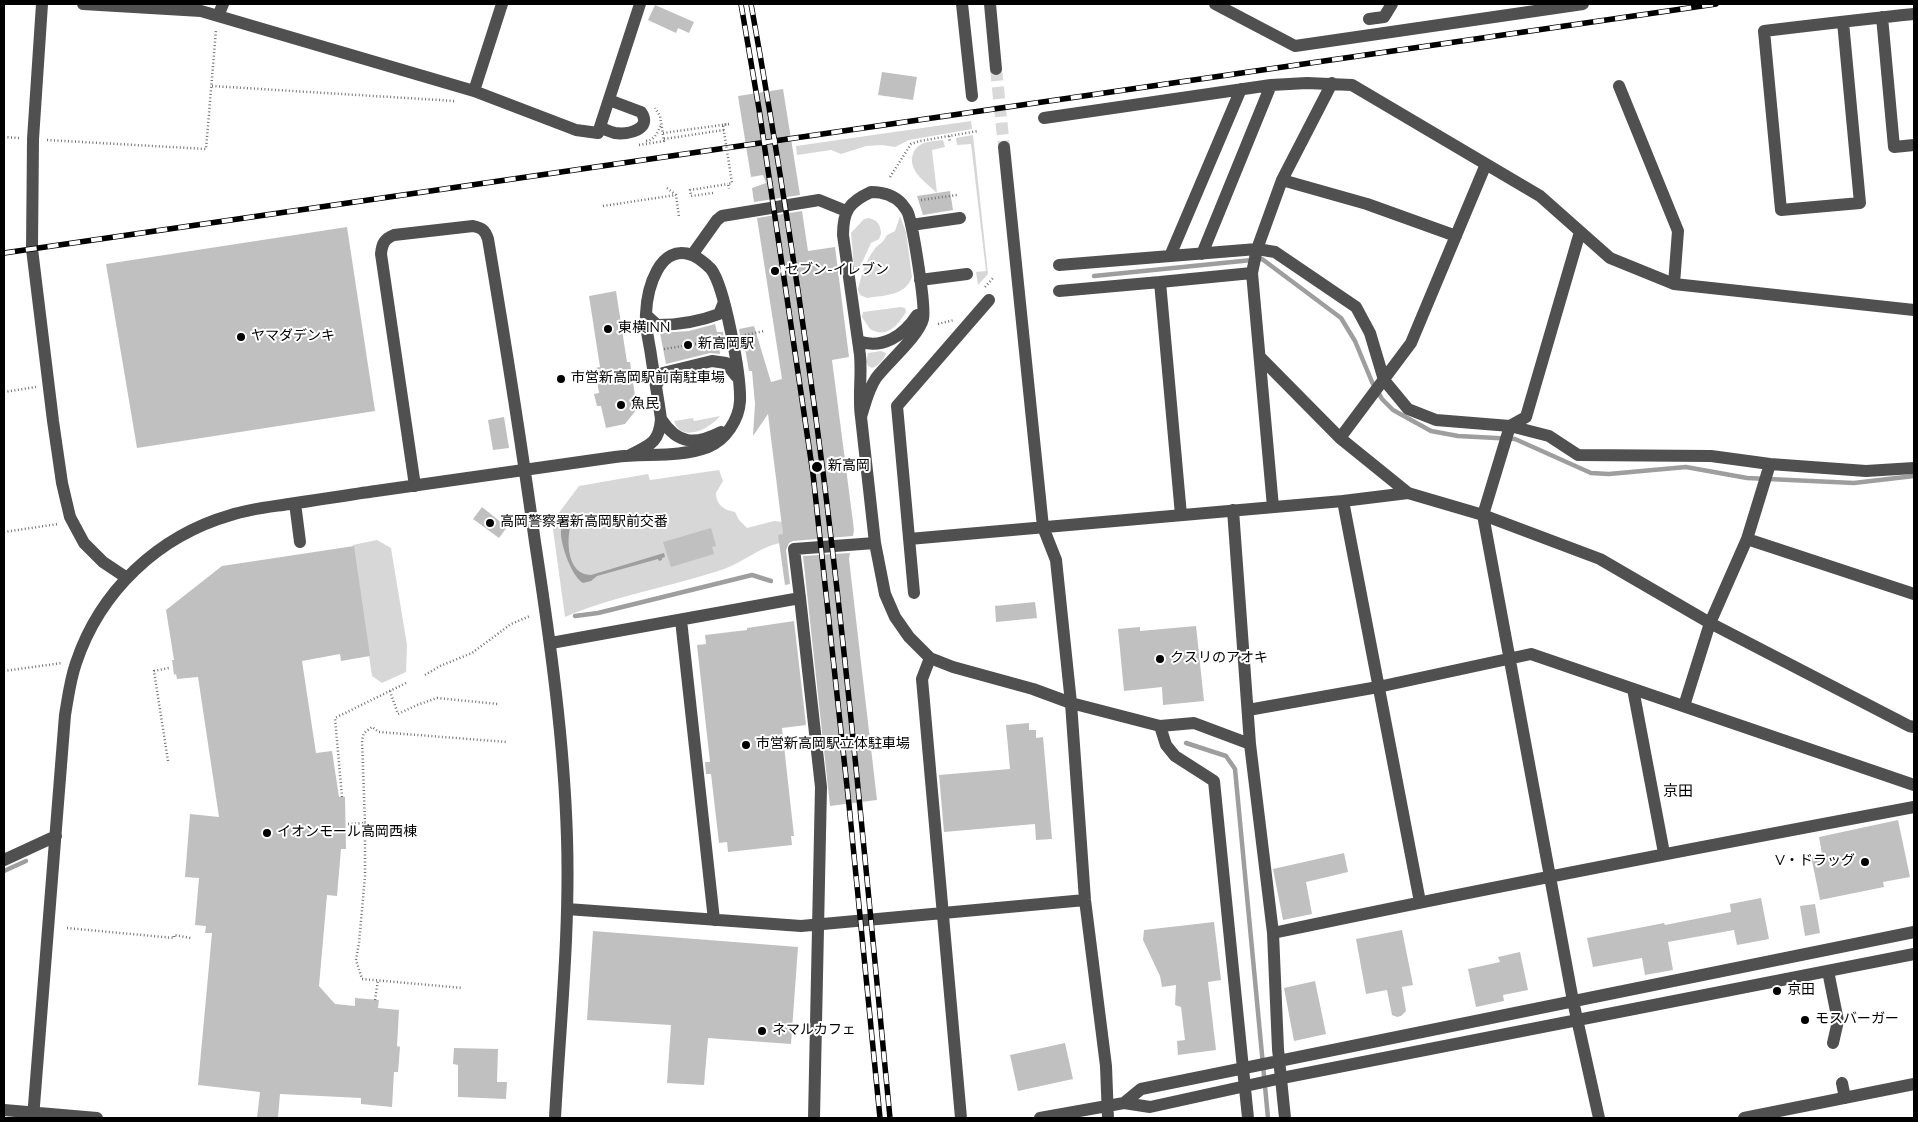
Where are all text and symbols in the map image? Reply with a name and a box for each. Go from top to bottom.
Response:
place label: セブン-イレブン [785,263,889,279]
marker: セブン-イレブン [769,265,781,277]
place label: 東横INN [618,321,670,337]
marker: 東横INN [602,323,614,335]
place label: ヤマダデンキ [251,329,335,345]
marker: ヤマダデンキ [235,331,247,343]
place label: 新高岡駅 [698,337,754,353]
marker: 新高岡駅 [682,339,694,351]
place label: 市営新高岡駅前南駐車場 [571,371,725,387]
marker: 市営新高岡駅前南駐車場 [555,373,567,385]
place label: 魚民 [631,397,659,413]
marker: 魚民 [615,399,627,411]
place label: 新高岡 [828,459,870,475]
marker: 新高岡 [810,460,824,474]
place label: 高岡警察署新高岡駅前交番 [500,515,668,531]
marker: 高岡警察署新高岡駅前交番 [484,517,496,529]
place label: クスリのアオキ [1170,651,1268,667]
marker: クスリのアオキ [1154,653,1166,665]
place label: 市営新高岡駅立体駐車場 [756,737,910,753]
marker: 市営新高岡駅立体駐車場 [740,739,752,751]
district label: 京田 [1663,783,1693,801]
place label: イオンモール高岡西棟 [277,825,417,841]
marker: イオンモール高岡西棟 [261,827,273,839]
place label: V・ドラッグ [1775,854,1855,870]
marker: V・ドラッグ [1859,856,1871,868]
place label: 京田 [1787,983,1815,999]
marker: 京田 [1771,985,1783,997]
place label: モスバーガー [1815,1012,1899,1028]
marker: モスバーガー [1799,1014,1811,1026]
place label: ネマルカフェ [772,1023,856,1039]
marker: ネマルカフェ [756,1025,768,1037]

